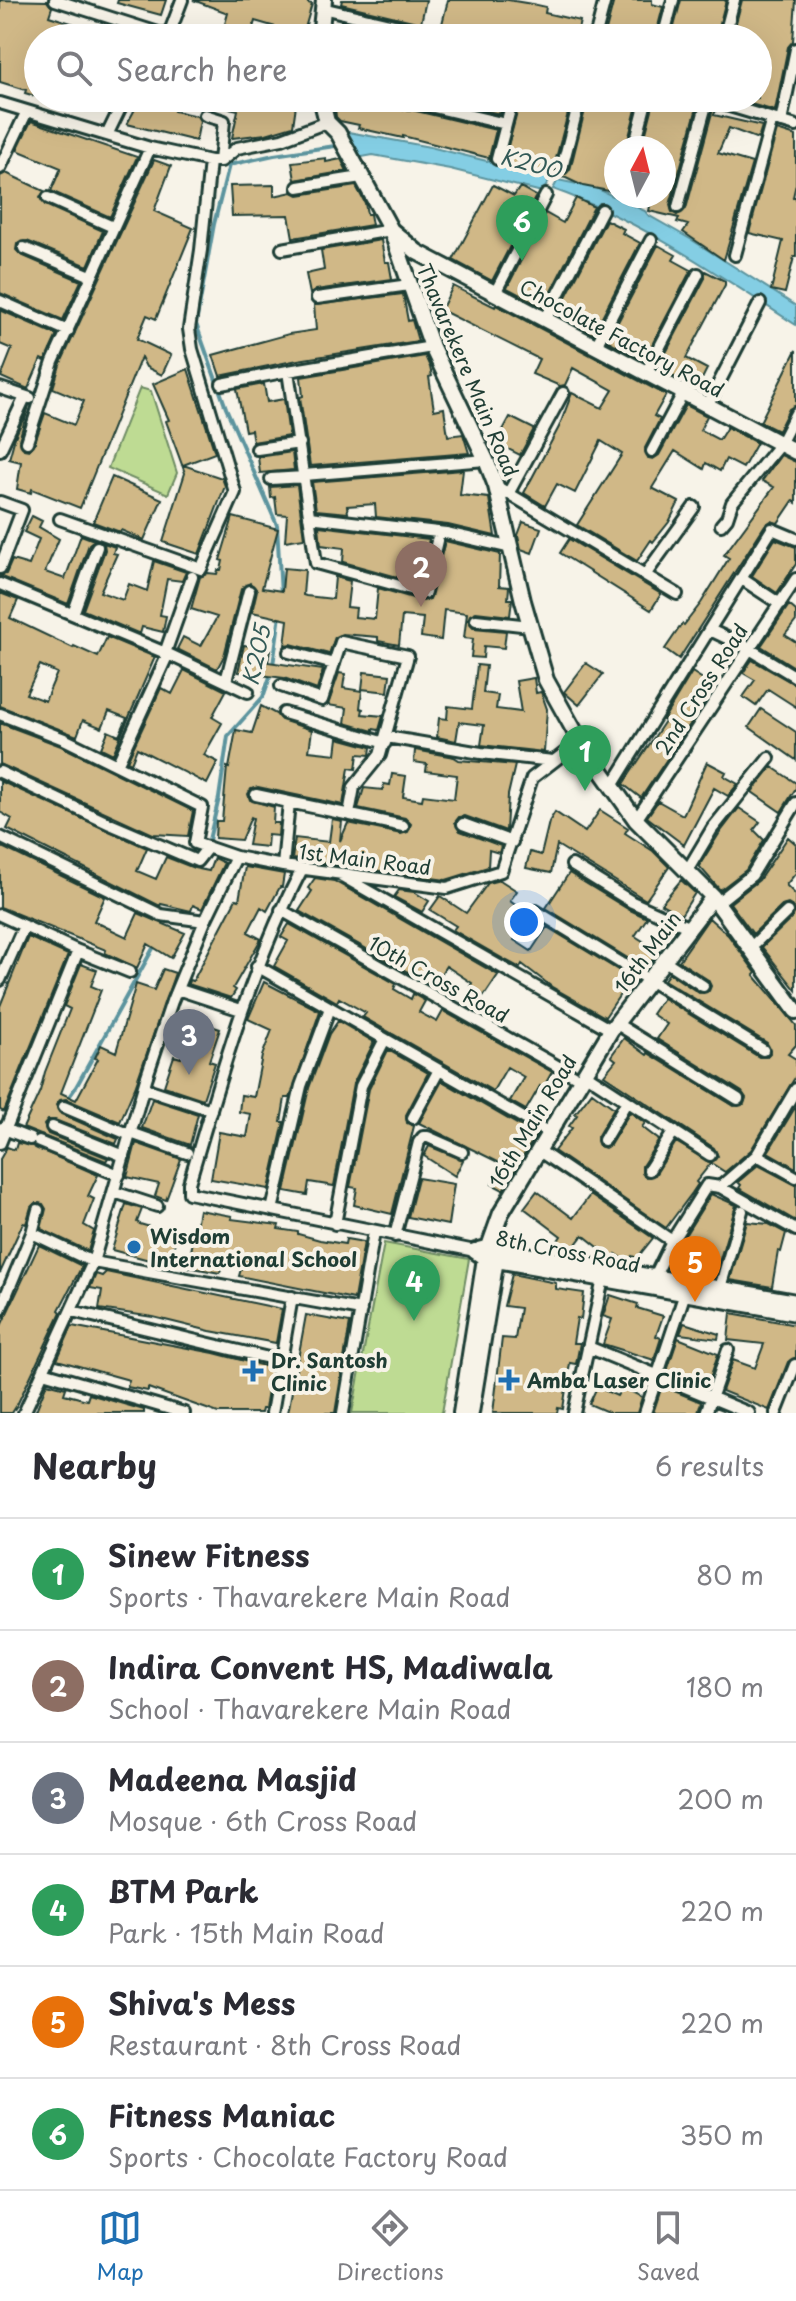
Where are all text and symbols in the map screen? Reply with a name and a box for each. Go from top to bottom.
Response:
search box [24,24,772,112]
icon: search [52,46,96,90]
text: Search here [116,46,288,91]
north arrow [604,136,676,208]
water label: K200 [497,139,567,186]
pin: 6 [496,195,548,261]
street label: Thavarekere Main Road [409,259,527,481]
street label: Chocolate Factory Road [514,271,730,405]
pin: 2 [395,541,447,607]
street label: 2nd Cross Road [647,618,755,760]
water label: K205 [233,619,278,688]
pin: 1 [559,725,611,791]
street label: 1st Main Road [297,836,433,882]
your location [504,902,544,942]
street label: 16th Main [606,905,688,999]
street label: 10th Cross Road [363,928,515,1030]
pin: 3 [163,1009,215,1075]
street label: 16th Main Road [480,1049,584,1193]
place label: Wisdom International School [150,1221,357,1274]
street label: 8th Cross Road [493,1222,643,1280]
pin: 5 [669,1236,721,1302]
marker: Wisdom International School [125,1238,143,1256]
pin: 4 [388,1255,440,1321]
place label: Dr. Santosh Clinic [271,1345,388,1398]
marker: Dr. Santosh Clinic [242,1360,264,1382]
place label: Amba Laser Clinic [526,1365,711,1395]
marker: Amba Laser Clinic [498,1369,520,1391]
text: Nearby [32,1439,157,1491]
text: 6 results [655,1446,764,1485]
text: Sinew Fitness [108,1532,310,1577]
text: 1 [52,1555,64,1594]
text: 80 m [696,1555,764,1594]
text: Sports · Thavarekere Main Road [108,1577,511,1616]
text: Indira Convent HS, Madiwala [108,1644,553,1689]
text: 2 [49,1667,67,1706]
text: 180 m [686,1667,764,1706]
text: School · Thavarekere Main Road [108,1689,512,1728]
text: Madeena Masjid [108,1756,357,1801]
text: 3 [49,1779,67,1818]
text: 200 m [677,1779,764,1818]
text: Mosque · 6th Cross Road [108,1801,417,1840]
text: BTM Park [108,1868,259,1913]
text: 4 [49,1891,67,1930]
text: 220 m [680,1891,764,1930]
text: Park · 15th Main Road [108,1913,384,1952]
text: Shiva's Mess [108,1980,295,2025]
text: 5 [50,2003,66,2042]
text: 220 m [680,2003,764,2042]
text: Restaurant · 8th Cross Road [108,2025,462,2064]
text: Fitness Maniac [108,2092,335,2137]
text: 6 [49,2115,67,2154]
text: 350 m [680,2115,764,2154]
text: Sports · Chocolate Factory Road [108,2137,508,2176]
tab: Map [97,2206,144,2287]
tab: Directions [337,2206,444,2287]
tab: Saved [637,2206,699,2287]

